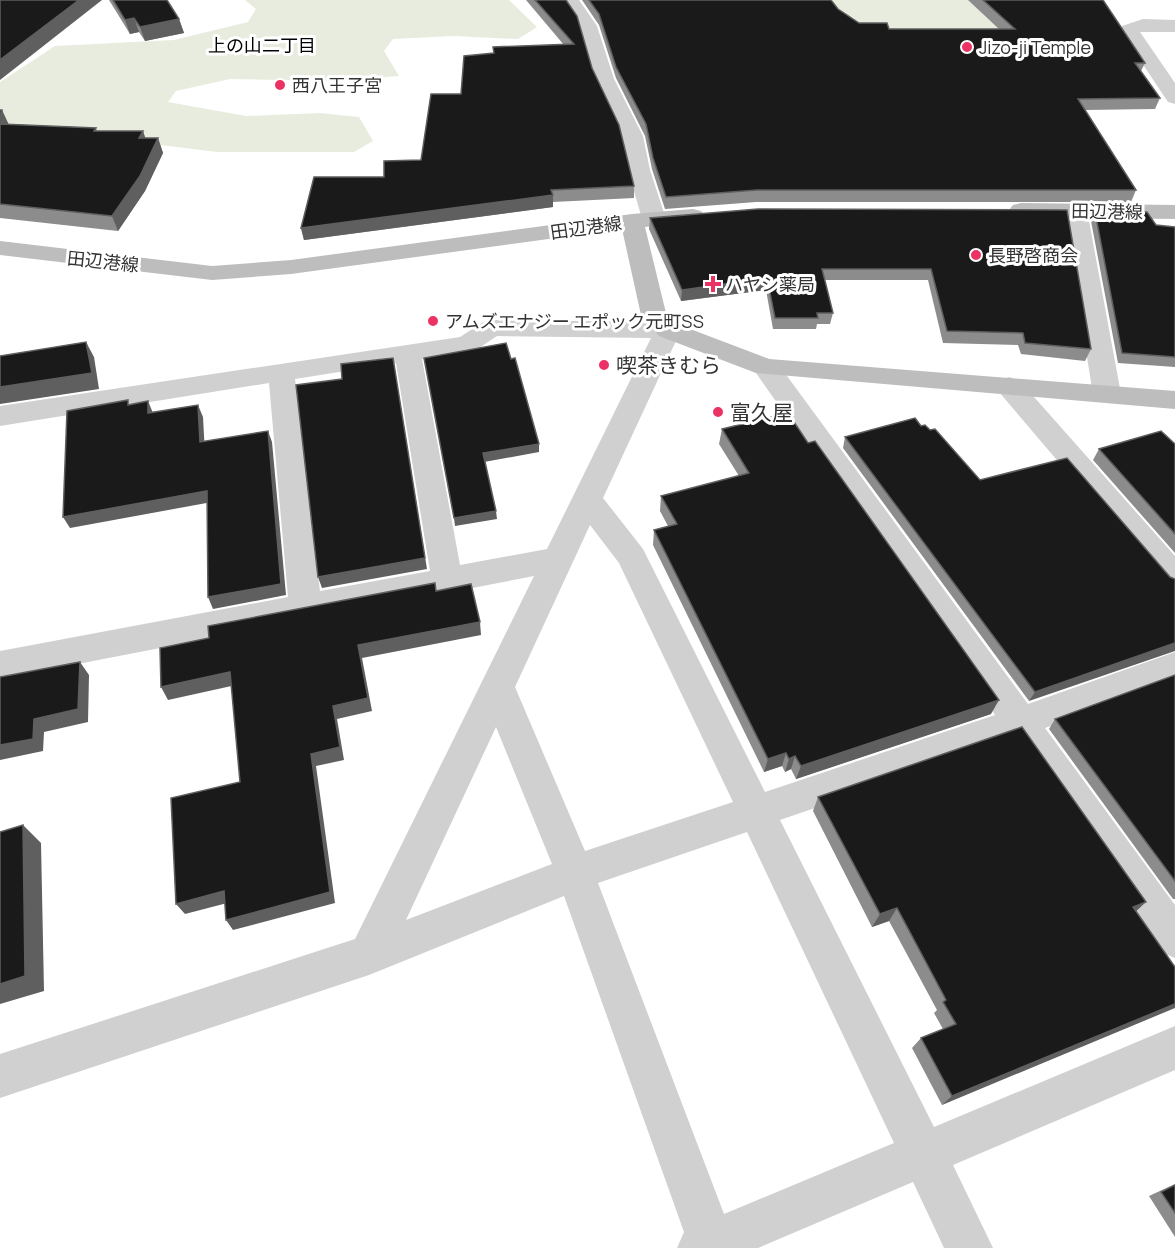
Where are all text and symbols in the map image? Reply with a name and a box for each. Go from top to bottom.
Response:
district label: 上の山二丁目 [208,33,316,57]
place label: Jizo-ji Temple [979,35,1091,59]
marker: Jizo-ji Temple [960,40,974,54]
place label: 西八王子宮 [292,73,382,97]
marker: 西八王子宮 [273,78,287,92]
street label: 田辺港線 [1071,198,1143,224]
street label: 田辺港線 [549,210,623,244]
place label: 長野啓商会 [988,243,1078,267]
street label: 田辺港線 [66,245,140,277]
marker: 長野啓商会 [969,248,983,262]
place label: ハヤシ薬局 [725,272,815,296]
marker: ハヤシ薬局 [706,277,720,291]
place label: アムズエナジー エポック元町SS [445,309,704,333]
marker: アムズエナジー エポック元町SS [426,314,440,328]
place label: 喫茶きむら [616,351,721,379]
marker: 喫茶きむら [597,358,611,372]
place label: 富久屋 [730,398,793,426]
marker: 富久屋 [711,405,725,419]

